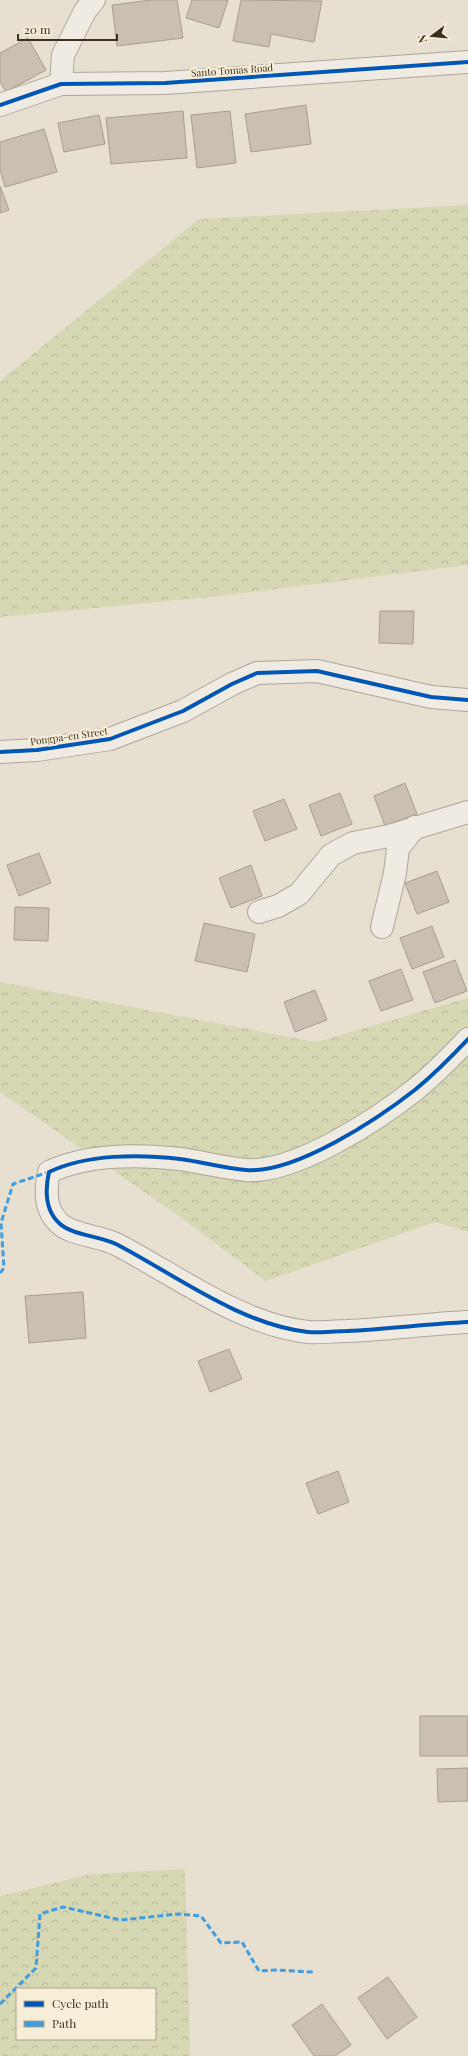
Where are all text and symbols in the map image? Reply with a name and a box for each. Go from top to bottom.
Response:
scale bar [18,16,117,42]
north arrow [412,16,452,56]
text: 20 m [24,21,51,37]
text: N [414,33,430,45]
street label: Santo Tomas Road [190,60,274,80]
street label: Pongpa-en Street [29,724,109,748]
legend [16,1988,156,2040]
text: Cycle path [52,1995,109,2011]
text: Path [52,2015,76,2031]

